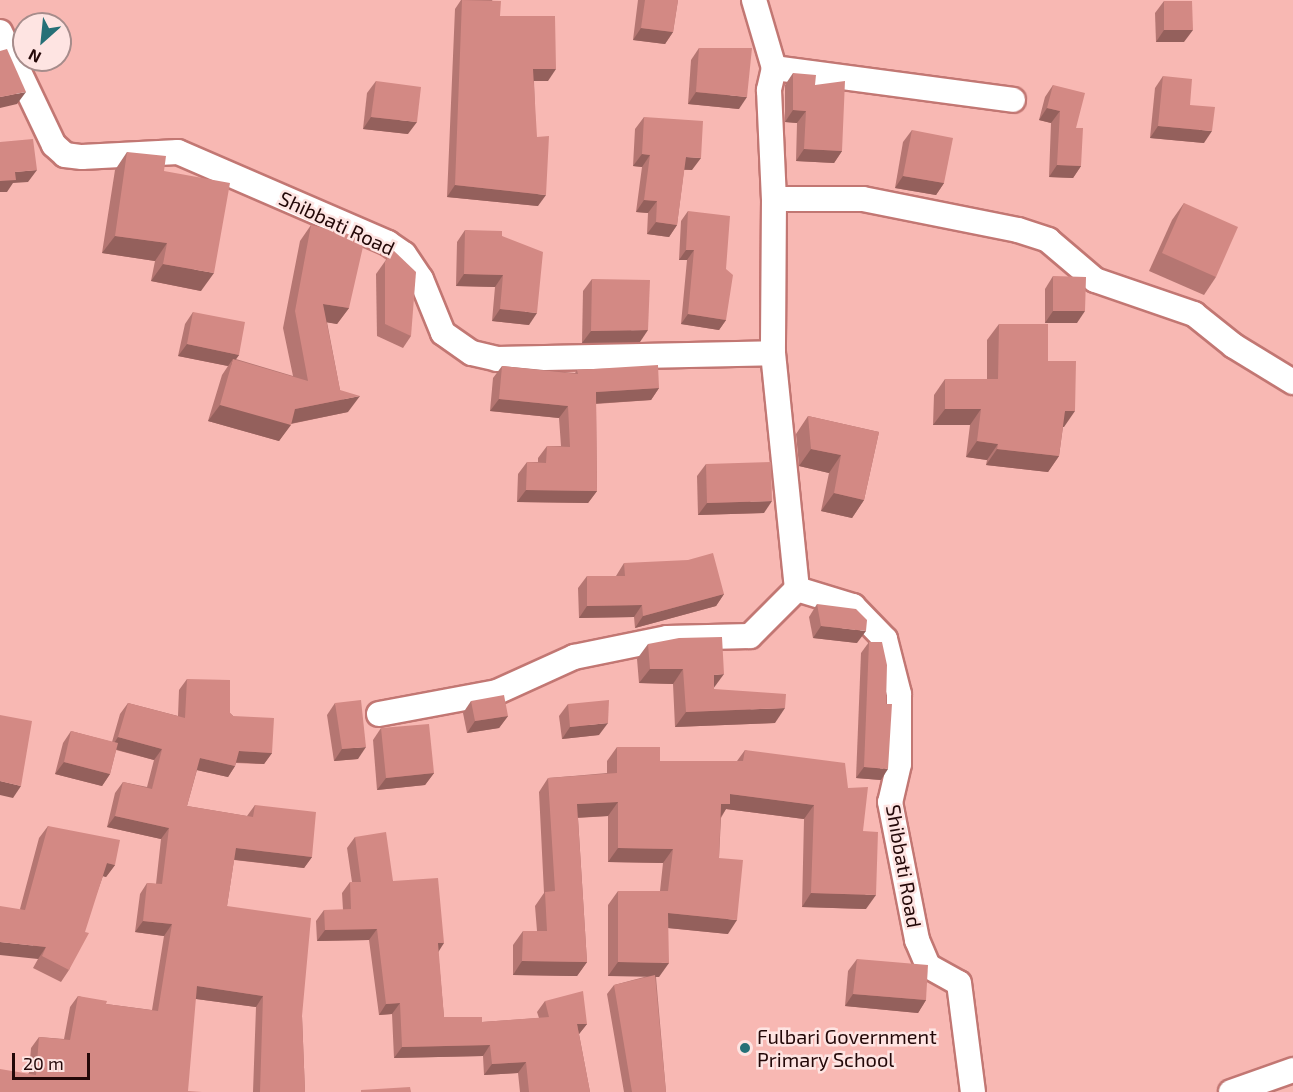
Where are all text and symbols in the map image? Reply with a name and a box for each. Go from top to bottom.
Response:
north arrow [12,12,72,72]
text: N [25,46,44,68]
street label: Shibbati Road [275,186,399,260]
street label: Shibbati Road [881,803,927,929]
place label: Fulbari Government Primary School [757,1024,937,1071]
scale bar [15,1041,93,1079]
marker: Fulbari Government Primary School [738,1041,752,1055]
text: 20 m [23,1052,64,1074]

